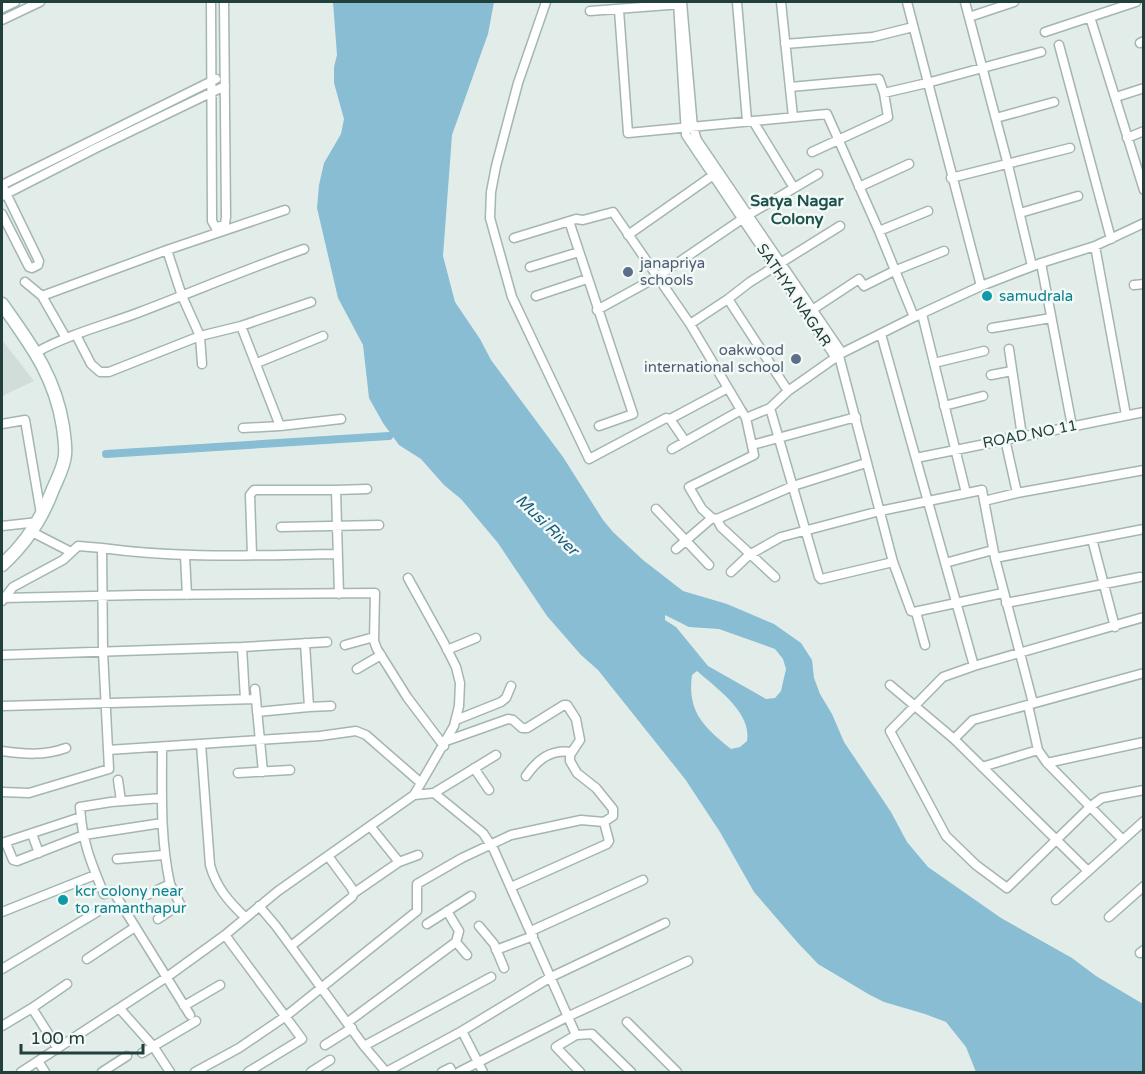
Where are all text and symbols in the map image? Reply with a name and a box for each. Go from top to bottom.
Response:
district label: Satya Nagar Colony [750,191,845,229]
street label: SATHYA NAGAR [753,240,835,350]
place label: janapriya schools [639,254,705,289]
marker: janapriya schools [621,265,635,279]
place label: samudrala [999,287,1073,305]
marker: samudrala [980,289,994,303]
place label: oakwood international school [644,341,784,376]
marker: oakwood international school [789,352,803,366]
street label: ROAD NO 11 [981,416,1079,452]
water label: Musi River [511,490,584,561]
place label: kcr colony near to ramanthapur [75,882,187,917]
marker: kcr colony near to ramanthapur [56,893,70,907]
scale bar [21,1017,142,1055]
text: 100 m [30,1027,85,1049]

